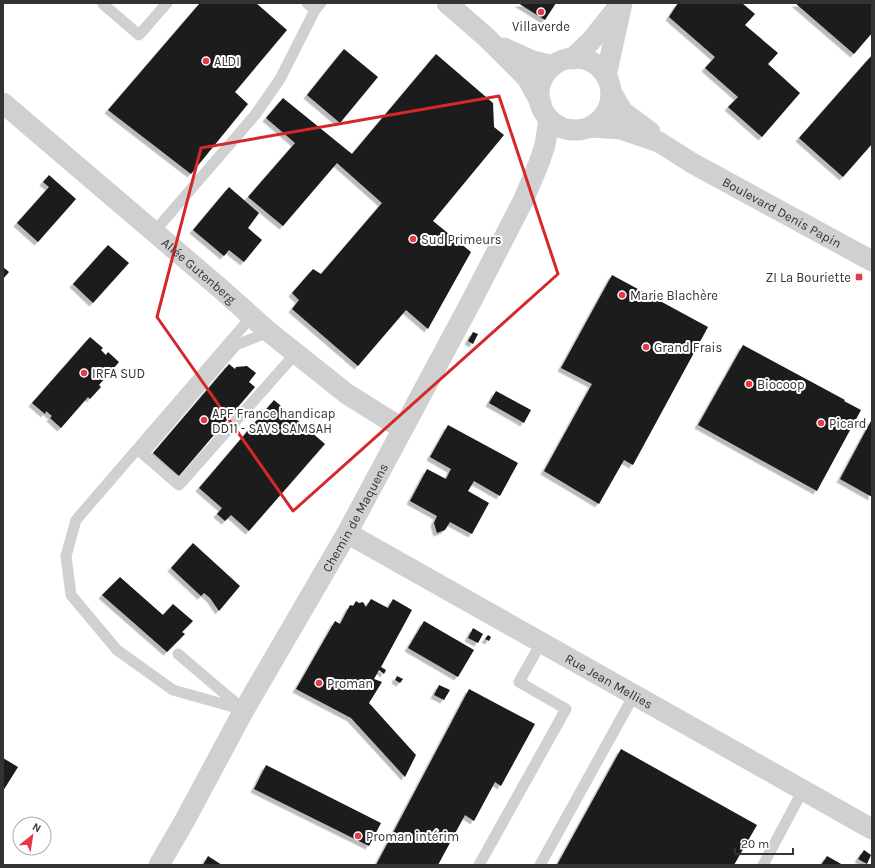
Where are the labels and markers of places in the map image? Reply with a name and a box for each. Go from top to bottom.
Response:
marker: Villaverde [536,7,546,17]
place label: Villaverde [512,19,570,34]
place label: ALDI [214,54,240,69]
marker: ALDI [201,56,211,66]
place label: Sud Primeurs [421,232,502,247]
marker: Sud Primeurs [408,234,418,244]
place label: ZI La Bouriette [766,270,851,285]
marker: ZI La Bouriette [854,272,864,282]
place label: Marie Blachère [630,288,718,303]
marker: Marie Blachère [617,290,627,300]
place label: Grand Frais [654,340,722,355]
marker: Grand Frais [641,342,651,352]
place label: IRFA SUD [92,366,145,381]
marker: IRFA SUD [79,368,89,378]
place label: Biocoop [757,377,805,392]
marker: Biocoop [744,379,754,389]
place label: APF France handicap DD11 - SAVS SAMSAH [212,406,335,436]
marker: APF France handicap DD11 - SAVS SAMSAH [199,415,209,425]
place label: Picard [829,416,866,431]
marker: Picard [816,418,826,428]
place label: Proman [327,676,373,691]
marker: Proman [314,678,324,688]
place label: Proman intérim [366,829,459,844]
marker: Proman intérim [353,831,363,841]

